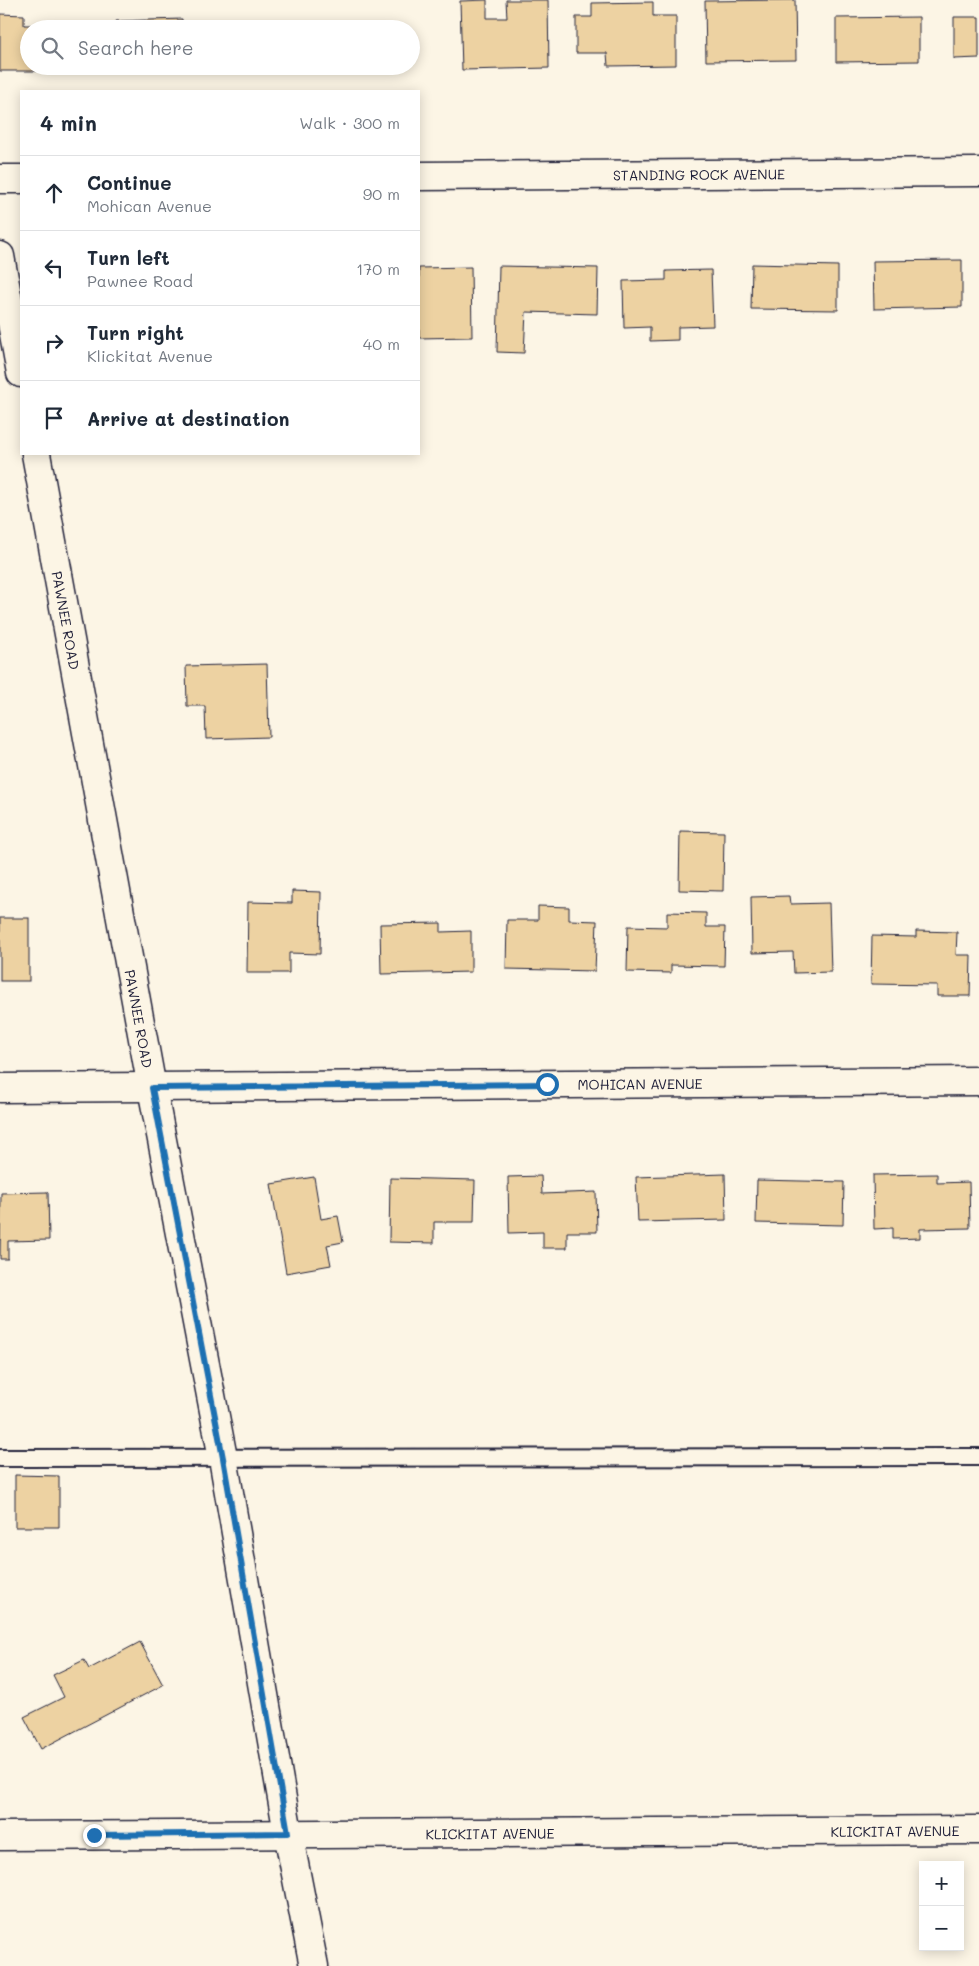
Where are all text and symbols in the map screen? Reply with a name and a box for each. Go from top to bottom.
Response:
search box [20,20,420,75]
icon: search [38,34,66,62]
text: Search here [78,35,194,60]
text: 4 min [40,109,97,136]
text: Walk · 300 m [299,112,400,133]
street label: STANDING ROCK AVENUE [613,164,785,184]
text: Continue [87,170,172,195]
icon: ahead [40,179,68,207]
text: 90 m [363,183,400,204]
text: Mohican Avenue [87,195,212,216]
text: Turn left [87,245,170,270]
icon: left [40,254,68,282]
text: 170 m [356,258,400,279]
text: Pawnee Road [87,270,193,291]
text: Turn right [87,320,184,345]
icon: right [40,329,68,357]
text: 40 m [363,333,400,354]
text: Klickitat Avenue [87,345,213,366]
icon: arrive [40,404,68,432]
text: Arrive at destination [87,406,290,431]
street label: PAWNEE ROAD [48,569,85,671]
street label: PAWNEE ROAD [121,968,158,1069]
route start [536,1073,559,1096]
street label: MOHICAN AVENUE [577,1073,703,1093]
street label: KLICKITAT AVENUE [831,1821,959,1840]
street label: KLICKITAT AVENUE [426,1823,554,1843]
route end [83,1824,106,1847]
map controls [919,1861,964,1951]
button: + [919,1861,964,1906]
button: − [919,1906,964,1951]

